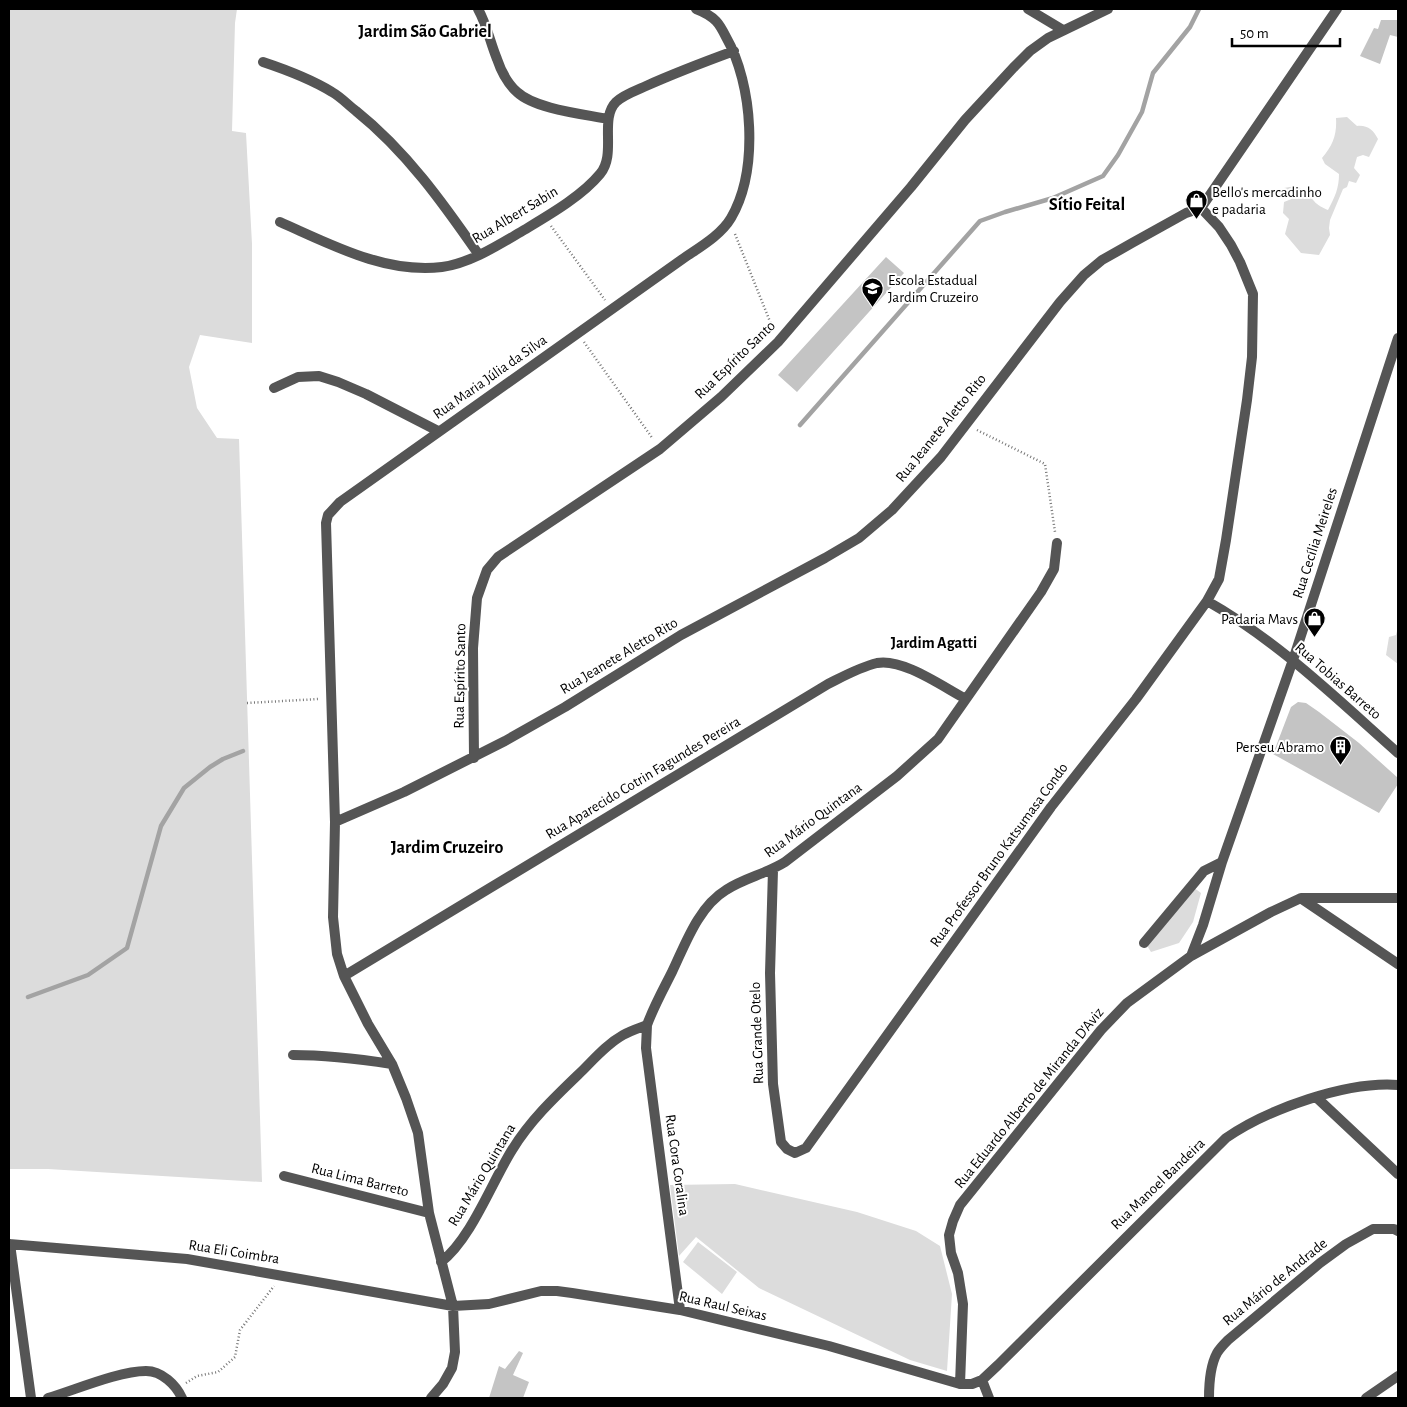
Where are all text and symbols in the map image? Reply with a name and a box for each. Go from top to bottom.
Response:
scale bar [1232,15,1340,47]
district label: Jardim São Gabriel [358,23,492,41]
text: 50 m [1240,26,1269,41]
street label: Rua Albert Sabin [470,184,560,246]
place label: Bello's mercadinho e padaria [1212,185,1322,217]
shop icon: Bello's mercadinho e padaria [1184,189,1208,220]
district label: Sítio Feital [1049,196,1125,214]
place label: Escola Estadual Jardim Cruzeiro [888,273,979,305]
school or university icon: Escola Estadual Jardim Cruzeiro [860,277,884,308]
street label: Rua Espírito Santo [692,318,778,402]
street label: Rua Maria Júlia da Silva [430,332,550,422]
street label: Rua Jeanete Aletto Rito [893,371,989,485]
street label: Rua Cecília Meireles [1290,486,1340,600]
shop icon: Padaria Mavs [1302,607,1326,638]
place label: Padaria Mavs [1221,612,1298,627]
street label: Rua Jeanete Aletto Rito [558,615,680,697]
street label: Rua Espírito Santo [452,623,468,729]
district label: Jardim Agatti [891,635,977,651]
street label: Rua Tobias Barreto [1292,640,1384,722]
street label: Rua Aparecido Cotrin Fagundes Pereira [543,714,743,842]
building icon: Perseu Abramo [1328,735,1352,766]
place label: Perseu Abramo [1235,740,1324,755]
street label: Rua Professor Bruno Katsumasa Condo [927,760,1071,950]
street label: Rua Mário Quintana [761,780,865,860]
district label: Jardim Cruzeiro [391,839,503,857]
street label: Rua Grande Otelo [748,982,766,1084]
street label: Rua Eduardo Alberto de Miranda D'Aviz [952,1005,1106,1191]
street label: Rua Cora Coralina [662,1113,692,1217]
street label: Rua Mário Quintana [446,1121,519,1229]
street label: Rua Manoel Bandeira [1108,1135,1208,1233]
street label: Rua Lima Barreto [310,1161,410,1199]
street label: Rua Mário de Andrade [1220,1235,1330,1329]
street label: Rua Eli Coimbra [187,1237,281,1267]
street label: Rua Raul Seixas [678,1289,768,1323]

